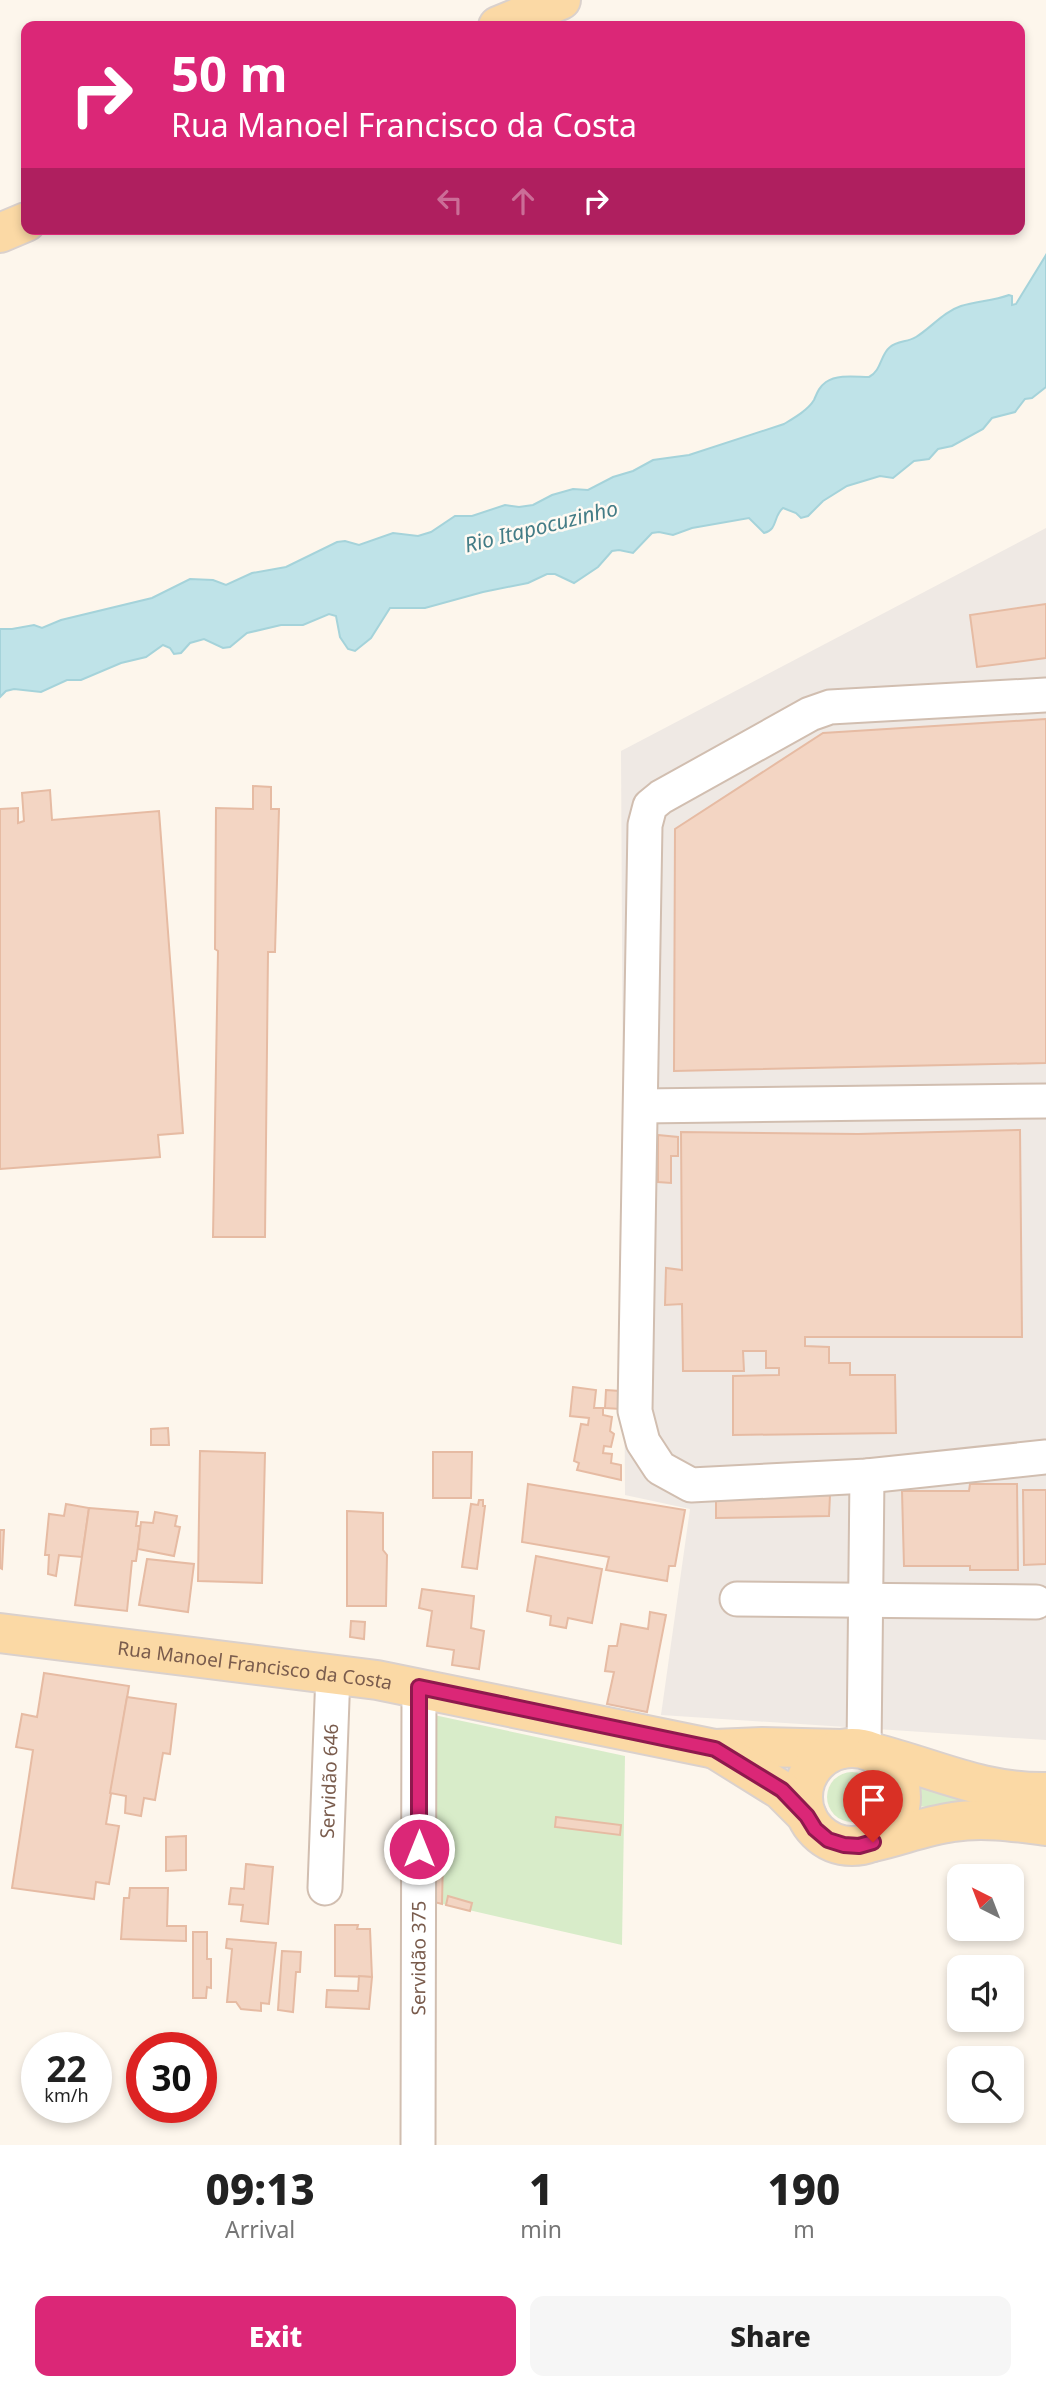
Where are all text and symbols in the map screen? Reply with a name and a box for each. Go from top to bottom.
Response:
text: 50 m [171,40,288,106]
icon: right [56,49,147,140]
text: Rua Manoel Francisco da Costa [171,103,637,146]
icon: left [431,182,469,220]
icon: ahead [504,182,542,220]
icon: right [577,182,615,220]
water label: Rio Itapocuzinho [461,493,621,559]
street label: Rua Manoel Francisco da Costa [116,1635,395,1696]
street label: Servidão 646 [314,1723,344,1839]
pin [843,1770,903,1842]
icon: arrive [854,1781,892,1819]
position arrow [382,1812,456,1886]
north arrow [947,1864,1024,1941]
map controls [947,1864,1024,2123]
street label: Servidão 375 [405,1900,432,2016]
button: sound [947,1955,1024,2032]
speed limit sign: 30 [126,2032,217,2123]
text: 22 [46,2045,87,2092]
button: search [947,2046,1024,2123]
text: km/h [44,2083,89,2107]
text: 09:13 [206,2160,315,2217]
text: 1 [529,2160,553,2217]
text: 190 [768,2160,840,2217]
text: Arrival [225,2213,295,2245]
text: min [520,2213,562,2245]
text: m [793,2213,815,2245]
button: Exit [35,2296,516,2376]
button: Share [530,2296,1011,2376]

